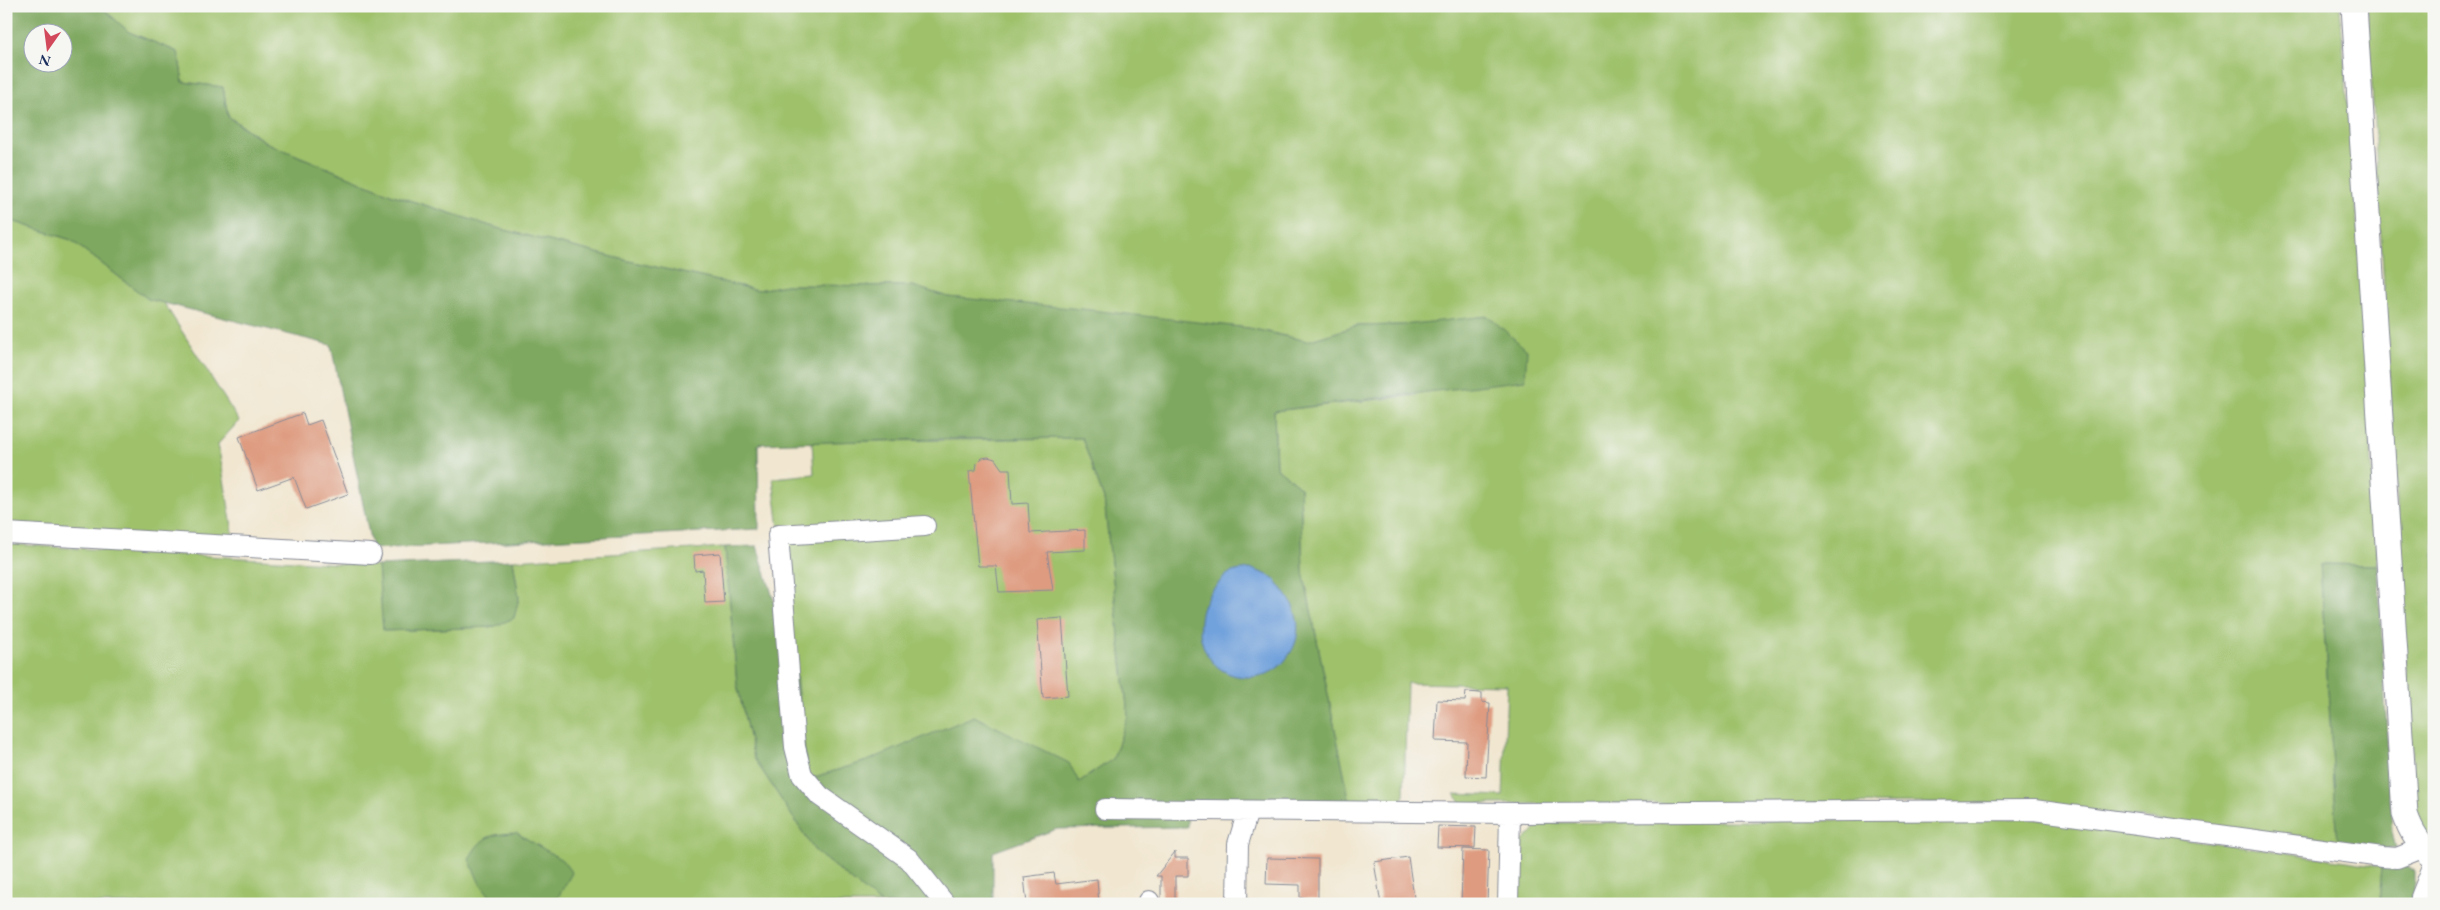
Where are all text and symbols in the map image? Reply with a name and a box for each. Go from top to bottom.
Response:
north arrow [22,22,72,72]
text: N [37,50,53,71]

